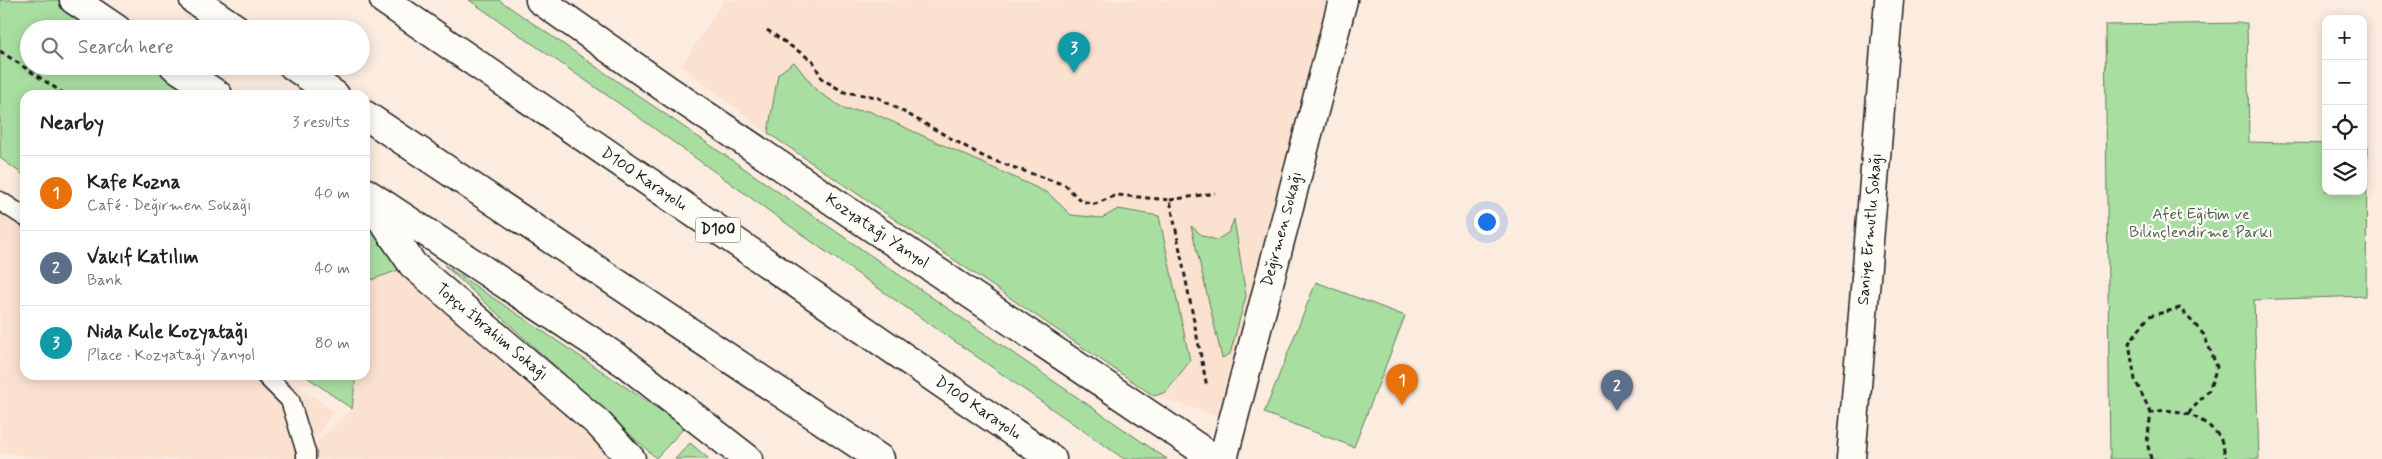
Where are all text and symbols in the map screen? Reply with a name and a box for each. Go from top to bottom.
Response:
map controls [2322,15,2367,195]
button: + [2322,15,2367,60]
search box [20,20,370,75]
pin: 3 [1058,32,1090,73]
icon: search [38,34,66,62]
text: Search here [78,35,174,60]
button: − [2322,60,2367,105]
button: locate [2322,105,2367,150]
text: Nearby [40,109,104,137]
text: 3 results [292,112,350,133]
street label: D100 Karayolu [597,142,691,216]
button: layers [2322,150,2367,195]
street label: Saniye Ermutlu Sokağı [1853,152,1887,306]
street label: Değirmen Sokağı [1257,169,1307,289]
text: Kafe Kozna [87,170,180,195]
text: 1 [52,183,60,204]
text: 40 m [314,183,350,204]
street label: Kozyatağı Yanyol [821,189,933,273]
text: Café · Değirmen Sokağı [87,195,251,216]
park label: Afet Eğitim ve Bilinçlendirme Parkı [2129,204,2273,243]
your location [1474,209,1500,235]
road number: D100 [696,218,740,242]
text: Vakıf Katılım [87,245,199,270]
text: 2 [52,258,60,279]
text: 40 m [314,258,350,279]
text: Bank [87,270,122,291]
street label: Topçu İbrahim Sokağı [431,279,553,385]
text: Nida Kule Kozyatağı [87,320,248,345]
text: 3 [52,333,60,354]
text: 80 m [315,333,350,354]
text: Place · Kozyatağı Yanyol [87,345,255,366]
pin: 1 [1386,364,1418,405]
pin: 2 [1601,370,1633,411]
street label: D100 Karayolu [931,371,1025,445]

